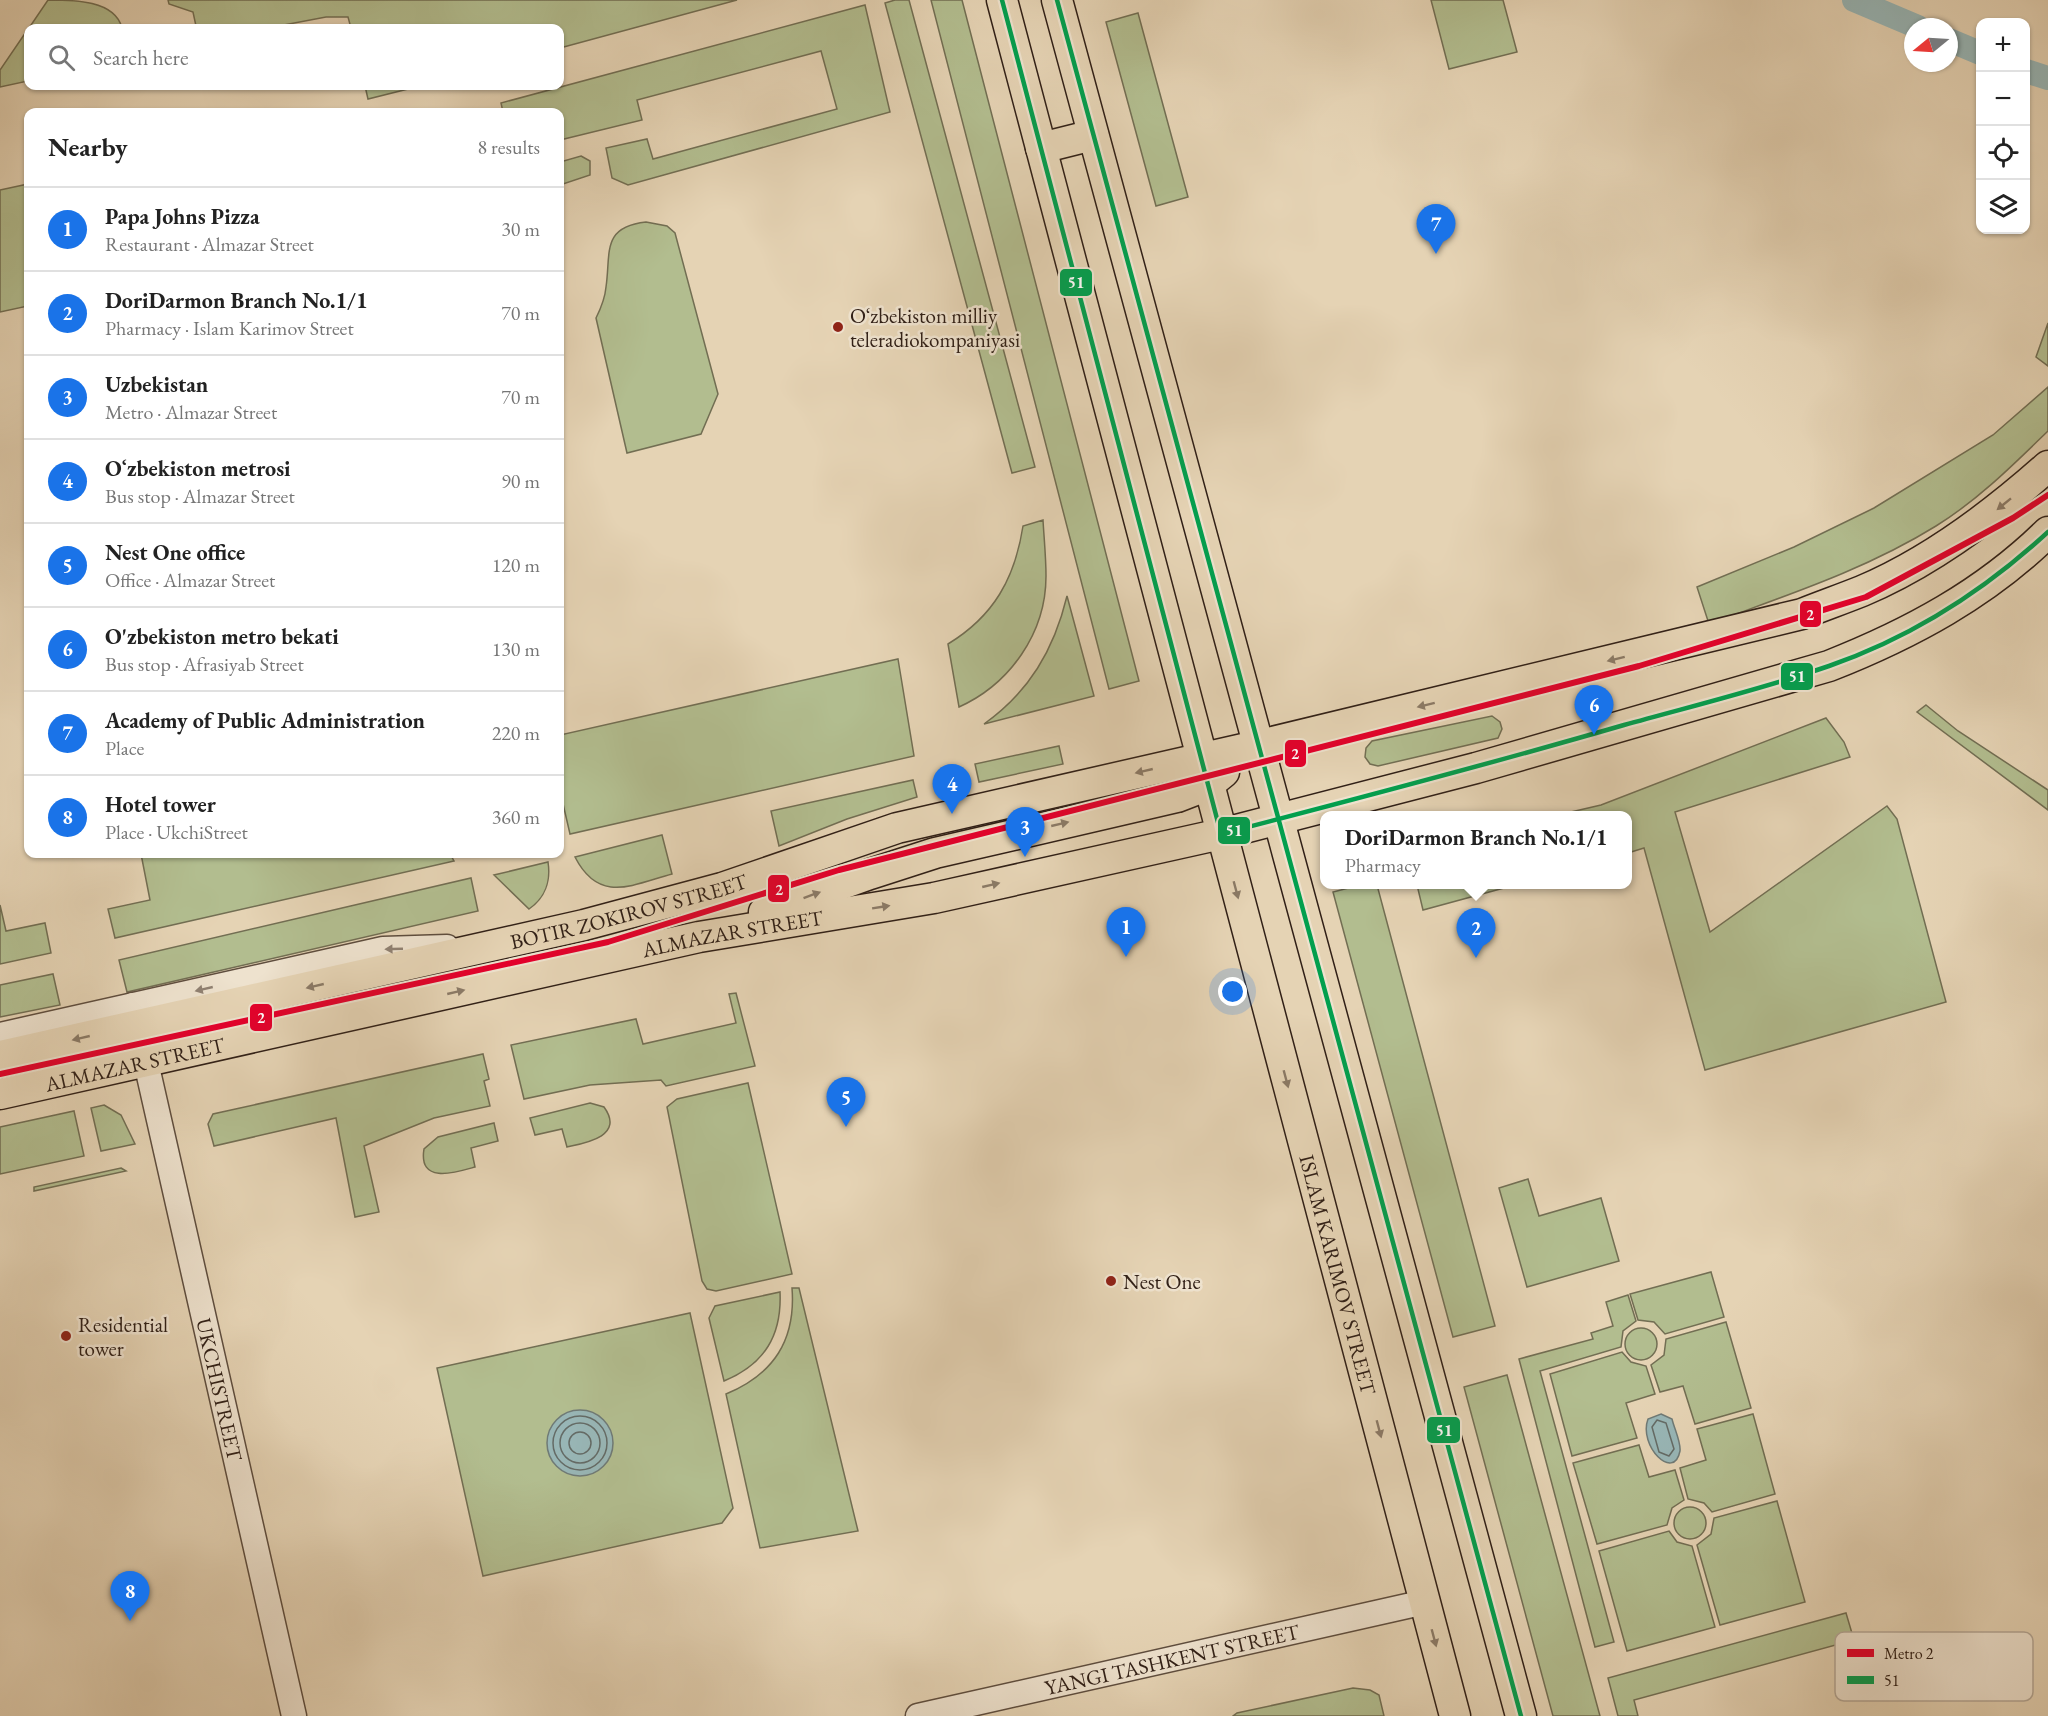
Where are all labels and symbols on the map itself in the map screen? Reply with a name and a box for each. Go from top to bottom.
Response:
north arrow [1904,18,1958,72]
pin: 7 [1416,204,1456,254]
line badge: 51 [1059,268,1093,297]
text: 51 [1068,272,1084,293]
place label: Oʻzbekiston milliy teleradiokompaniyasi [850,302,1020,353]
marker: Oʻzbekiston milliy teleradiokompaniyasi [831,320,845,334]
one-way arrow [1996,497,2012,510]
line badge: 2 [1799,600,1822,628]
text: 2 [1806,604,1815,625]
one-way arrow [1606,654,1625,664]
line badge: 51 [1780,662,1814,691]
text: 51 [1789,666,1805,687]
pin: 6 [1574,686,1614,735]
one-way arrow [1417,700,1435,710]
line badge: 2 [1284,739,1307,768]
text: 2 [1291,743,1300,764]
pin: 4 [932,764,972,814]
one-way arrow [1134,766,1153,776]
pin: 3 [1006,808,1044,857]
line badge: 51 [1217,816,1251,845]
one-way arrow [1051,819,1070,828]
text: 51 [1226,820,1242,841]
street label: BOTIR ZOKIROV STREET [507,867,751,955]
line badge: 2 [767,874,790,903]
text: 2 [775,879,784,900]
one-way arrow [981,880,1000,890]
one-way arrow [1232,881,1241,899]
one-way arrow [804,889,822,899]
one-way arrow [871,902,890,911]
street label: ALMAZAR STREET [638,903,826,963]
pin: 1 [1106,908,1146,957]
pin: 2 [1456,908,1496,958]
one-way arrow [385,944,404,953]
your location [1218,977,1247,1006]
one-way arrow [306,981,324,991]
one-way arrow [194,985,213,994]
one-way arrow [447,987,466,996]
line badge: 2 [249,1003,273,1032]
text: 2 [257,1007,266,1028]
street label: ALMAZAR STREET [41,1030,228,1097]
one-way arrow [71,1034,90,1043]
one-way arrow [1282,1070,1291,1088]
pin: 5 [826,1078,866,1127]
street label: ISLAM KARIMOV STREET [1294,1151,1383,1398]
place label: Nest One [1123,1268,1201,1295]
marker: Nest One [1104,1274,1118,1288]
place label: Residential tower [78,1311,168,1362]
street label: UKCHISTREET [191,1315,249,1464]
marker: Residential tower [59,1329,73,1343]
line badge: 51 [1426,1416,1461,1444]
text: 51 [1436,1420,1452,1441]
one-way arrow [1375,1421,1384,1439]
pin: 8 [110,1572,150,1621]
street label: YANGI TASHKENT STREET [1042,1617,1302,1701]
one-way arrow [1430,1629,1440,1647]
legend [1835,1632,2033,1701]
text: Metro 2 [1884,1643,1934,1664]
text: 51 [1884,1670,1899,1691]

